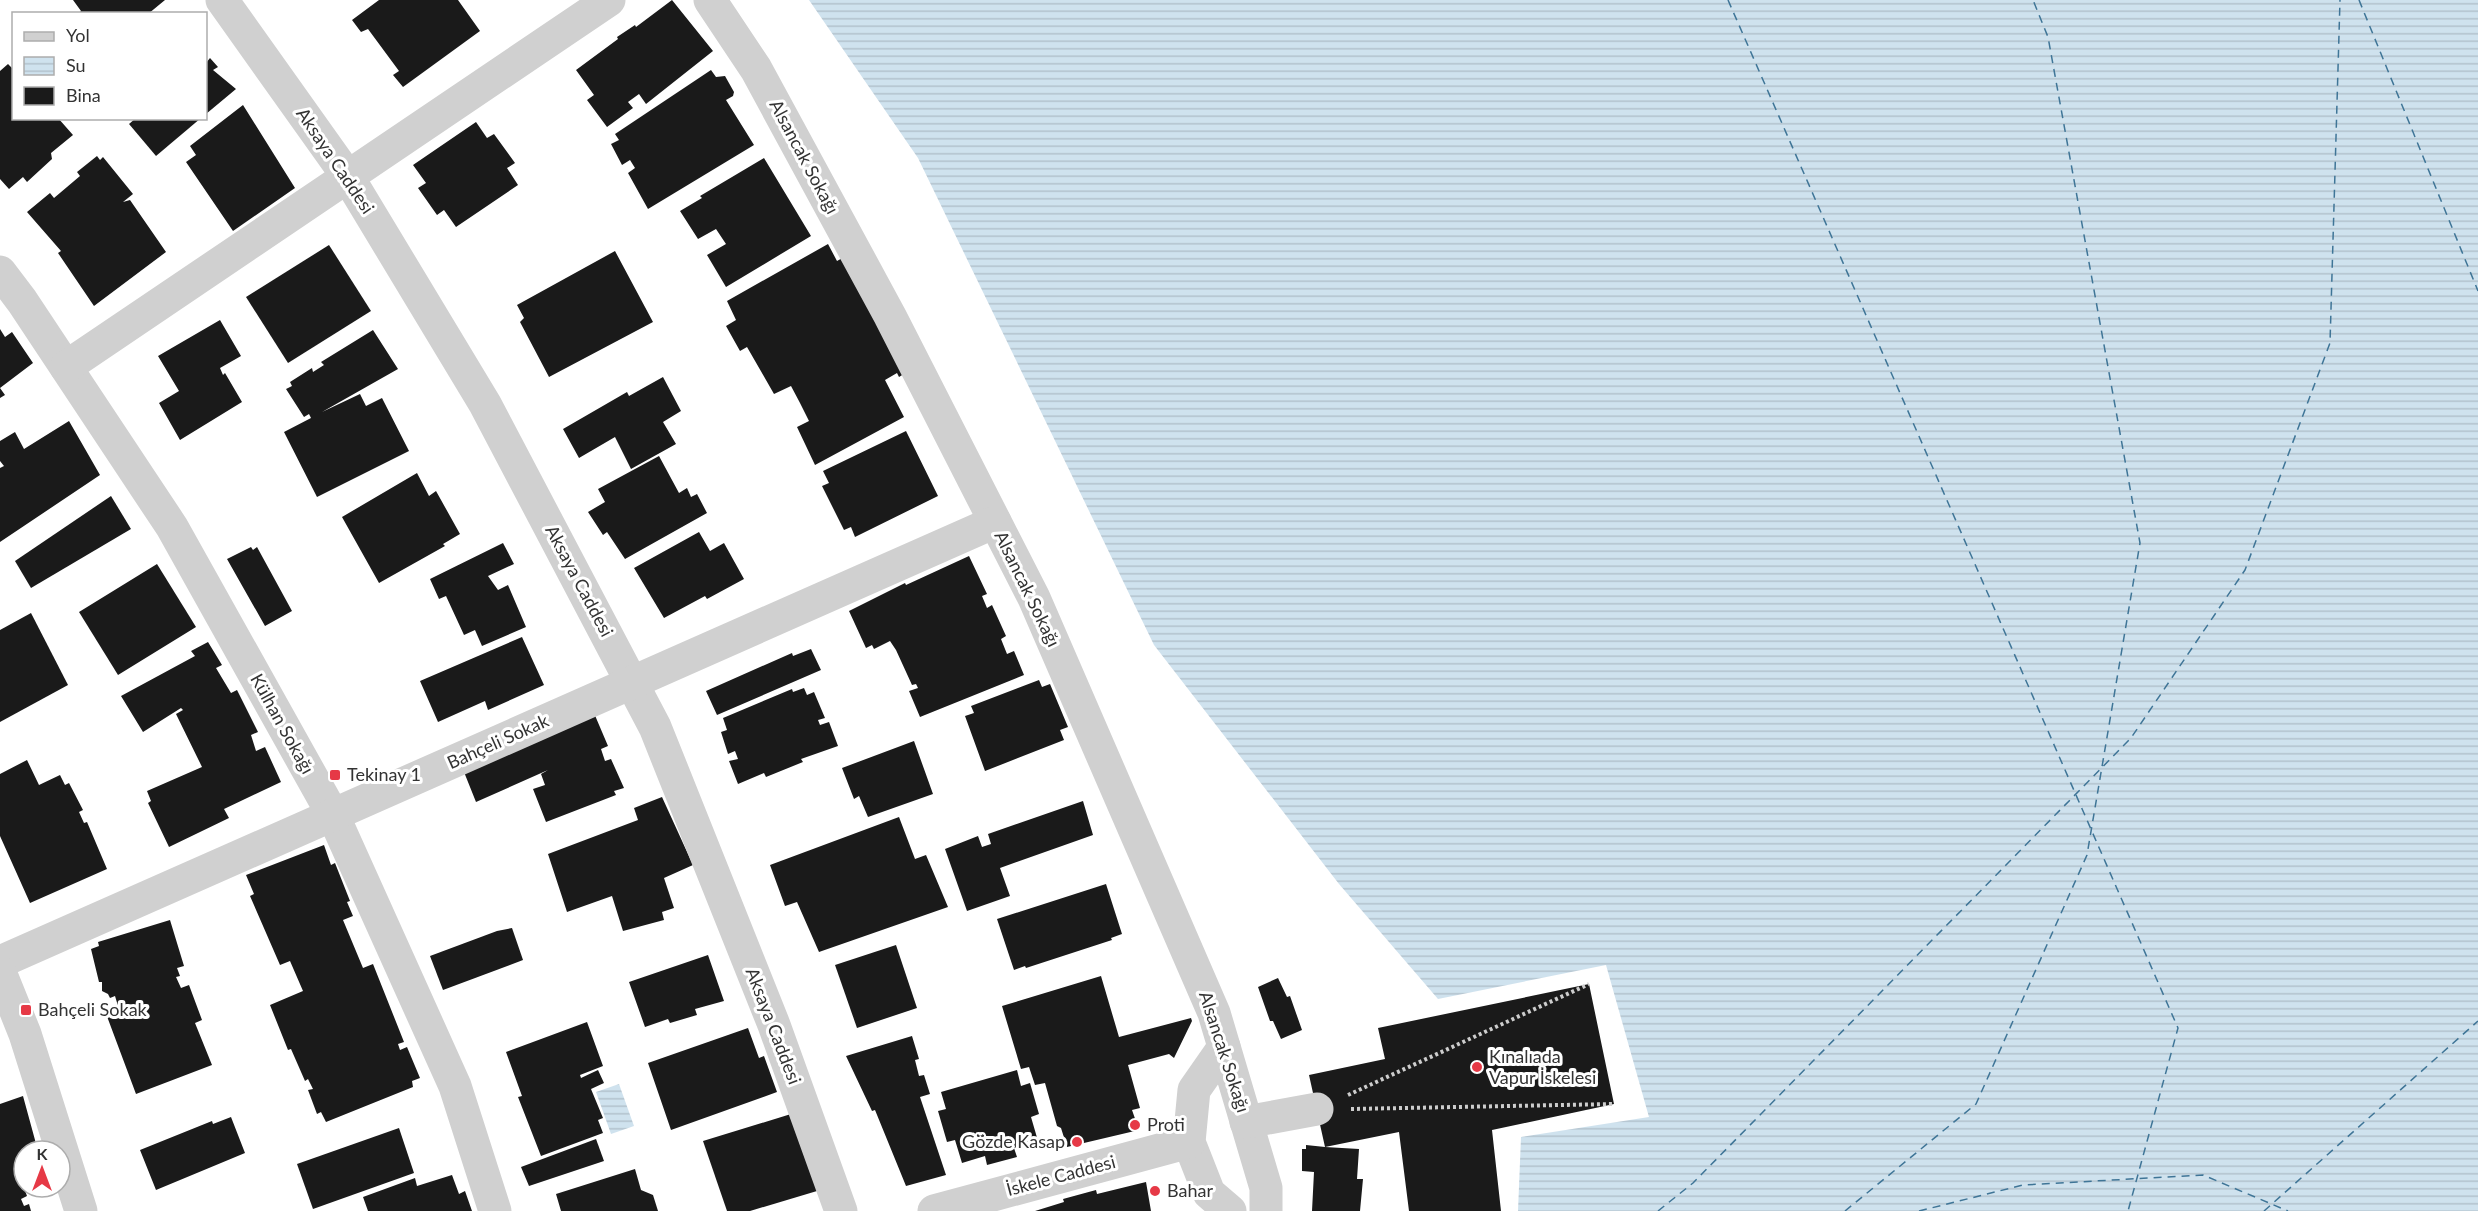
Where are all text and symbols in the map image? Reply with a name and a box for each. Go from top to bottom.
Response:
legend [12,12,207,120]
text: Yol [66,24,90,46]
text: Su [66,54,86,76]
text: Bina [66,84,101,106]
street label: Alsancak Sokağı [766,96,844,217]
street label: Aksaya Caddesi [292,103,379,218]
street label: Aksaya Caddesi [541,521,619,640]
street label: Alsancak Sokağı [990,527,1065,650]
street label: Külhan Sokağı [246,670,319,777]
street label: Bahçeli Sokak [443,709,553,773]
place label: Tekinay 1 [347,763,421,785]
marker: Tekinay 1 [328,768,342,782]
street label: Aksaya Caddesi [742,964,806,1087]
street label: Alsancak Sokağı [1195,988,1255,1115]
place label: Bahçeli Sokak [38,998,148,1020]
marker: Bahçeli Sokak [19,1003,33,1017]
place label: Kınalıada Vapur İskelesi [1489,1045,1596,1088]
marker: Kınalıada Vapur İskelesi [1470,1060,1484,1074]
place label: Proti [1147,1113,1185,1135]
marker: Proti [1128,1118,1142,1132]
place label: Gözde Kasap [962,1130,1065,1152]
marker: Gözde Kasap [1070,1135,1084,1149]
north arrow [12,1139,72,1199]
text: K [37,1144,49,1163]
street label: İskele Caddesi [1004,1150,1118,1200]
place label: Bahar [1167,1179,1213,1201]
marker: Bahar [1148,1184,1162,1198]

